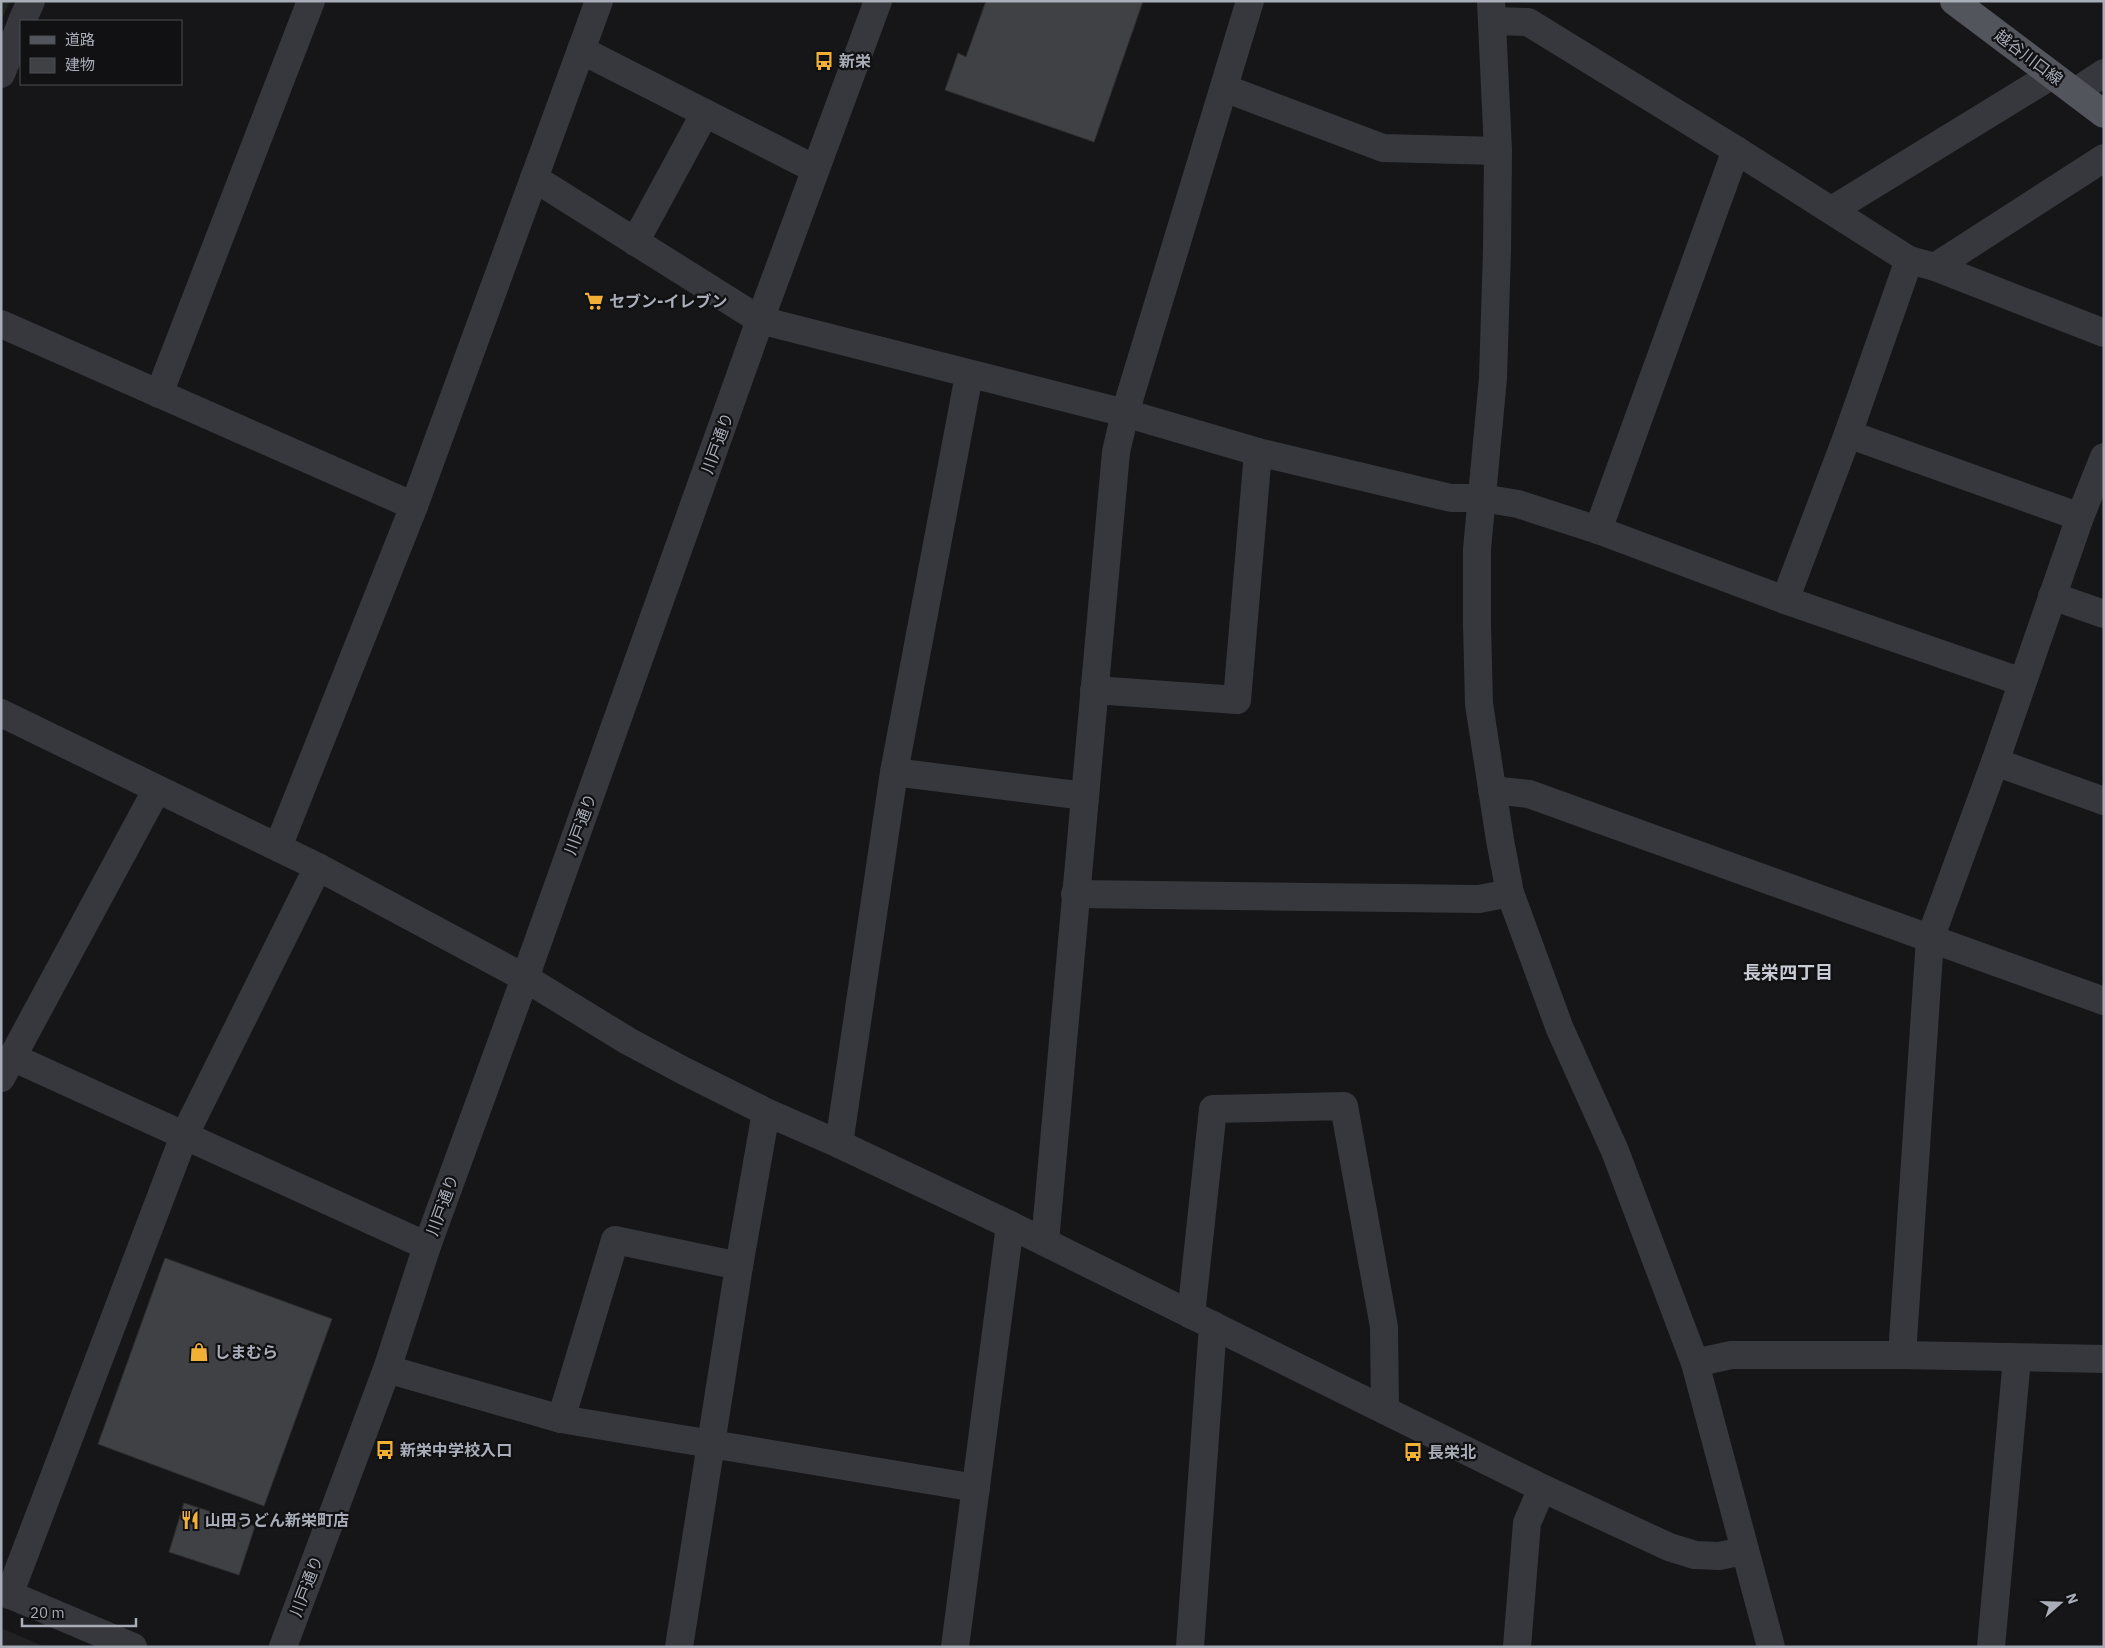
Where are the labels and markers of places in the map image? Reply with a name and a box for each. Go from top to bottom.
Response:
bus stop icon: 新栄 [813,50,835,72]
place label: 新栄 [839,51,871,71]
supermarket icon: セブン-イレブン [583,290,605,312]
place label: セブン-イレブン [609,291,727,311]
shop icon: しまむら [188,1341,210,1363]
place label: しまむら [214,1342,278,1362]
bus stop icon: 新栄中学校入口 [374,1439,396,1461]
place label: 新栄中学校入口 [400,1440,512,1460]
bus stop icon: 長栄北 [1402,1441,1424,1463]
place label: 長栄北 [1428,1442,1476,1462]
restaurant icon: 山田うどん新栄町店 [179,1509,201,1531]
place label: 山田うどん新栄町店 [205,1510,349,1530]

